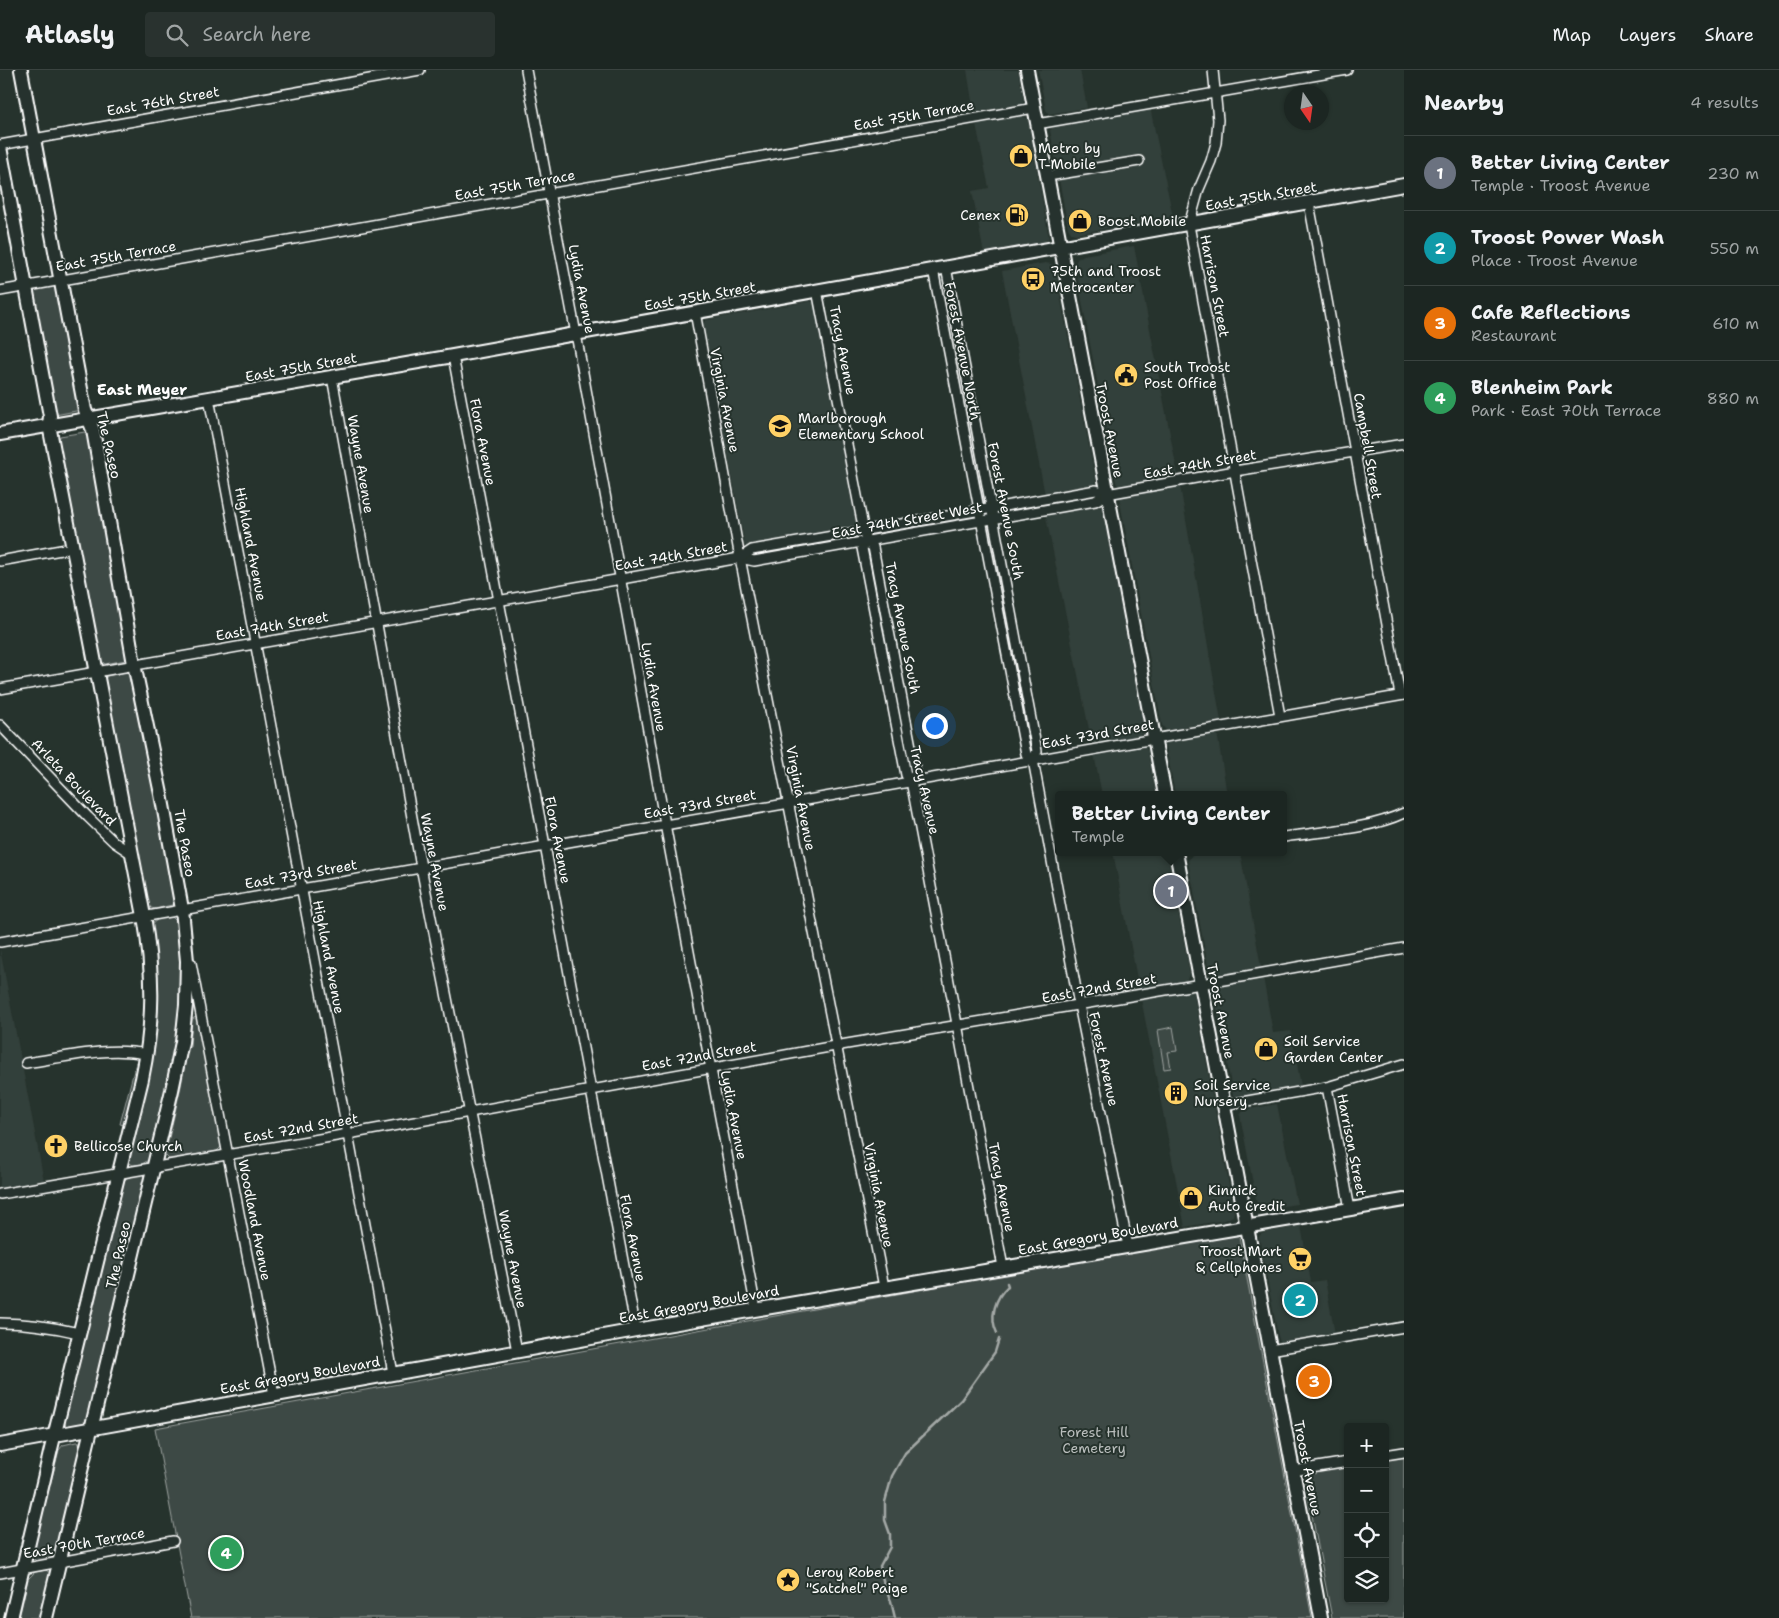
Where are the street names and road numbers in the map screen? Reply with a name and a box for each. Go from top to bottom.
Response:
street label: East 76th Street [105,82,221,120]
street label: East 75th Terrace [852,96,976,134]
street label: East 75th Terrace [453,166,577,204]
street label: East 75th Street [1204,177,1318,215]
street label: Harrison Street [1196,233,1234,339]
street label: East 75th Terrace [54,237,178,275]
street label: Lydia Avenue [565,243,599,335]
street label: East 75th Street [643,277,757,315]
street label: Forest Avenue North [941,280,985,422]
street label: Tracy Avenue [826,304,860,396]
street label: Virginia Avenue [706,346,744,454]
street label: East 75th Street [244,348,358,386]
street label: Troost Avenue [1092,381,1128,479]
street label: Campbell Street [1350,392,1386,500]
street label: Flora Avenue [466,397,500,487]
street label: The Paseo [93,410,125,480]
street label: Wayne Avenue [343,413,379,515]
street label: Forest Avenue South [984,441,1028,581]
street label: East 74th Street [1142,445,1258,483]
street label: Highland Avenue [231,486,271,602]
street label: East 74th Street West [830,498,984,542]
street label: East 74th Street [613,537,729,575]
street label: Tracy Avenue South [881,560,925,696]
street label: East 74th Street [214,607,330,645]
street label: Lydia Avenue [637,641,671,733]
street label: East 73rd Street [1040,715,1156,753]
street label: Arleta Boulevard [28,735,120,830]
street label: Virginia Avenue [782,744,820,852]
street label: Tracy Avenue [906,744,944,836]
street label: East 73rd Street [642,785,758,823]
street label: Flora Avenue [541,795,575,885]
street label: The Paseo [170,808,200,878]
street label: Wayne Avenue [417,811,453,913]
street label: East 73rd Street [243,855,359,893]
street label: Highland Avenue [309,899,349,1015]
street label: Troost Avenue [1203,962,1239,1060]
street label: East 72nd Street [1040,969,1158,1007]
street label: Forest Avenue [1085,1010,1123,1108]
street label: East 72nd Street [640,1037,758,1075]
street label: Lydia Avenue [717,1069,751,1161]
street label: Harrison Street [1333,1092,1371,1198]
street label: East 72nd Street [242,1109,360,1147]
street label: Virginia Avenue [860,1141,898,1249]
street label: Tracy Avenue [985,1141,1019,1233]
street label: Woodland Avenue [234,1158,276,1282]
street label: Flora Avenue [616,1193,650,1283]
street label: Wayne Avenue [495,1208,531,1310]
street label: East Gregory Boulevard [1017,1213,1179,1259]
street label: The Paseo [102,1220,134,1290]
street label: East Gregory Boulevard [618,1281,780,1327]
street label: East Gregory Boulevard [219,1352,381,1398]
street label: Troost Avenue [1290,1419,1326,1517]
street label: East 70th Terrace [22,1523,146,1563]

